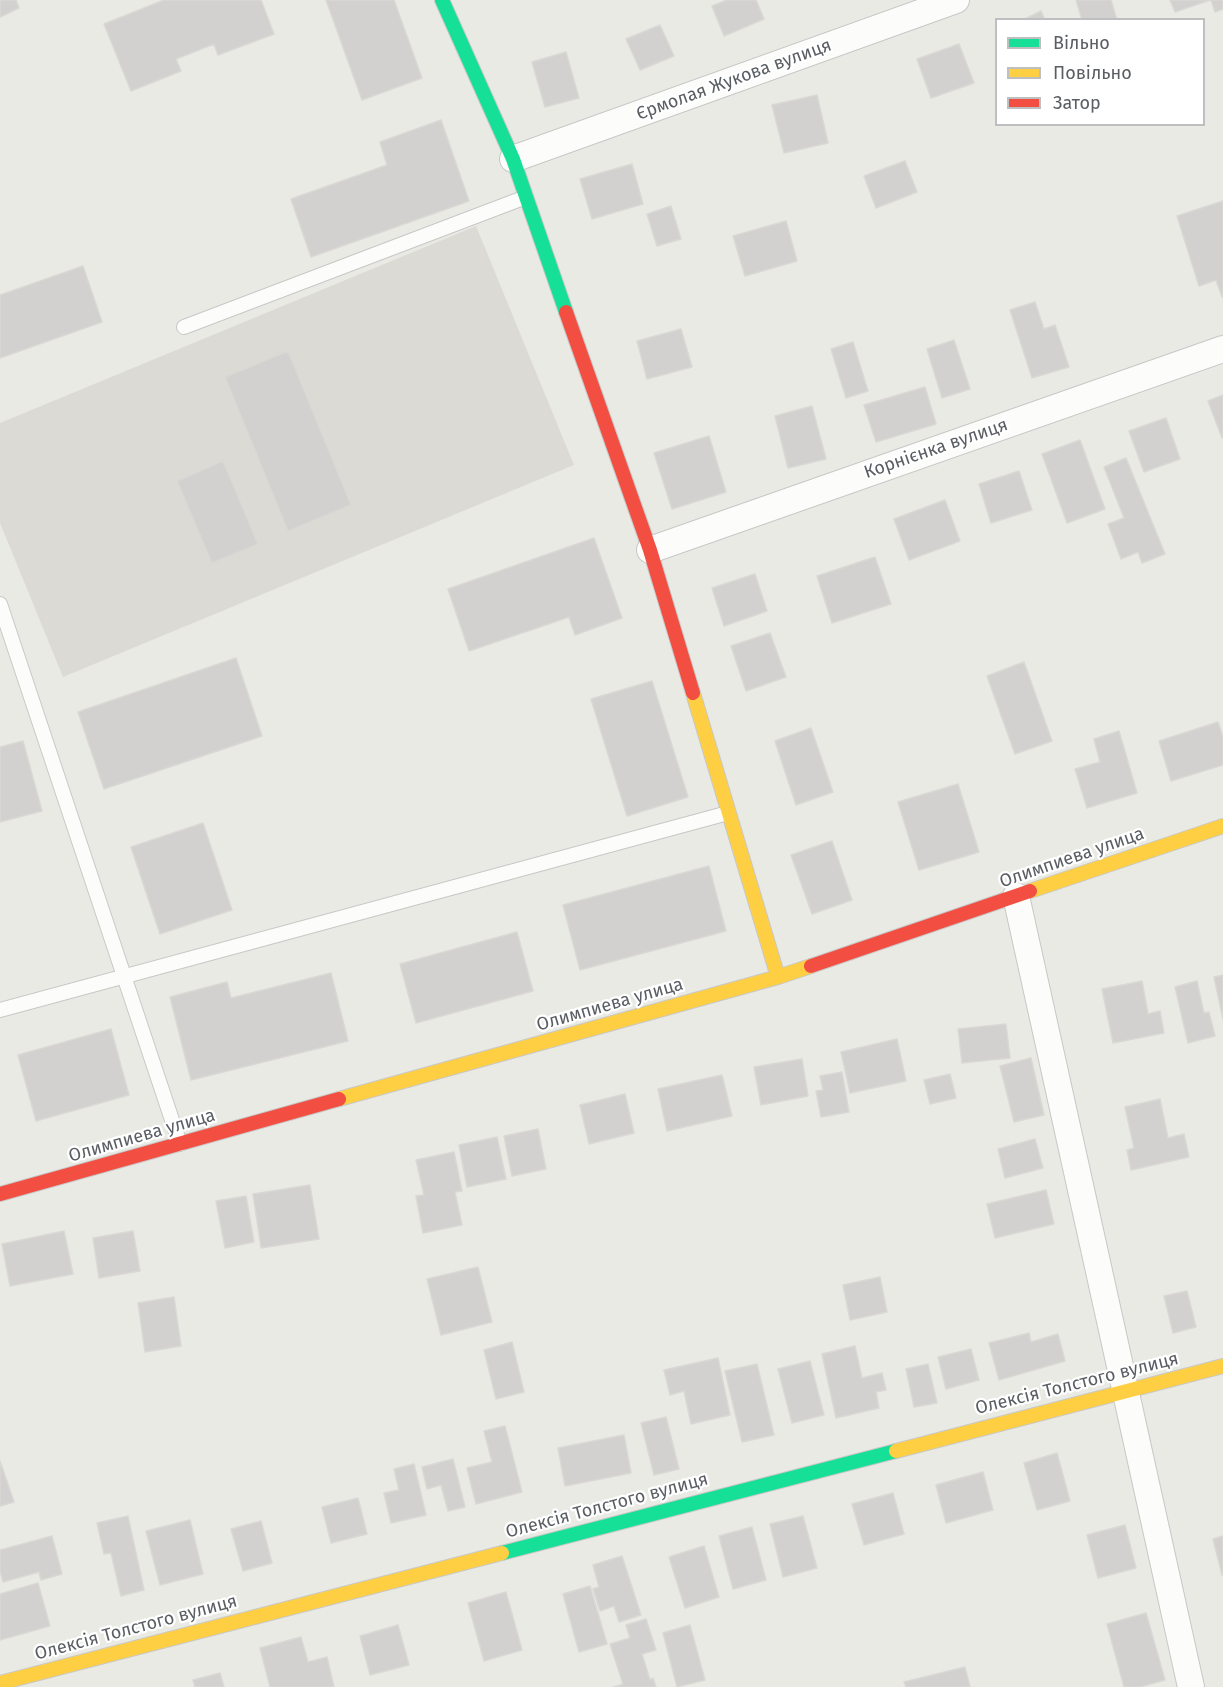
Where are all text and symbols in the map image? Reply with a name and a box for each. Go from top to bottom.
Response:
legend [995,18,1205,126]
text: Вільно [1053,32,1110,54]
street label: Єрмолая Жукова вулиця [634,35,834,125]
text: Повільно [1053,62,1132,84]
text: Затор [1053,92,1101,114]
street label: Корнієнка вулиця [861,414,1011,484]
street label: Олимпиева улица [997,823,1147,893]
street label: Олимпиева улица [534,974,686,1036]
street label: Олимпиева улица [66,1105,218,1167]
street label: Олексія Толстого вулиця [973,1348,1181,1420]
street label: Олексія Толстого вулиця [503,1469,711,1543]
street label: Олексія Толстого вулиця [32,1591,240,1665]

